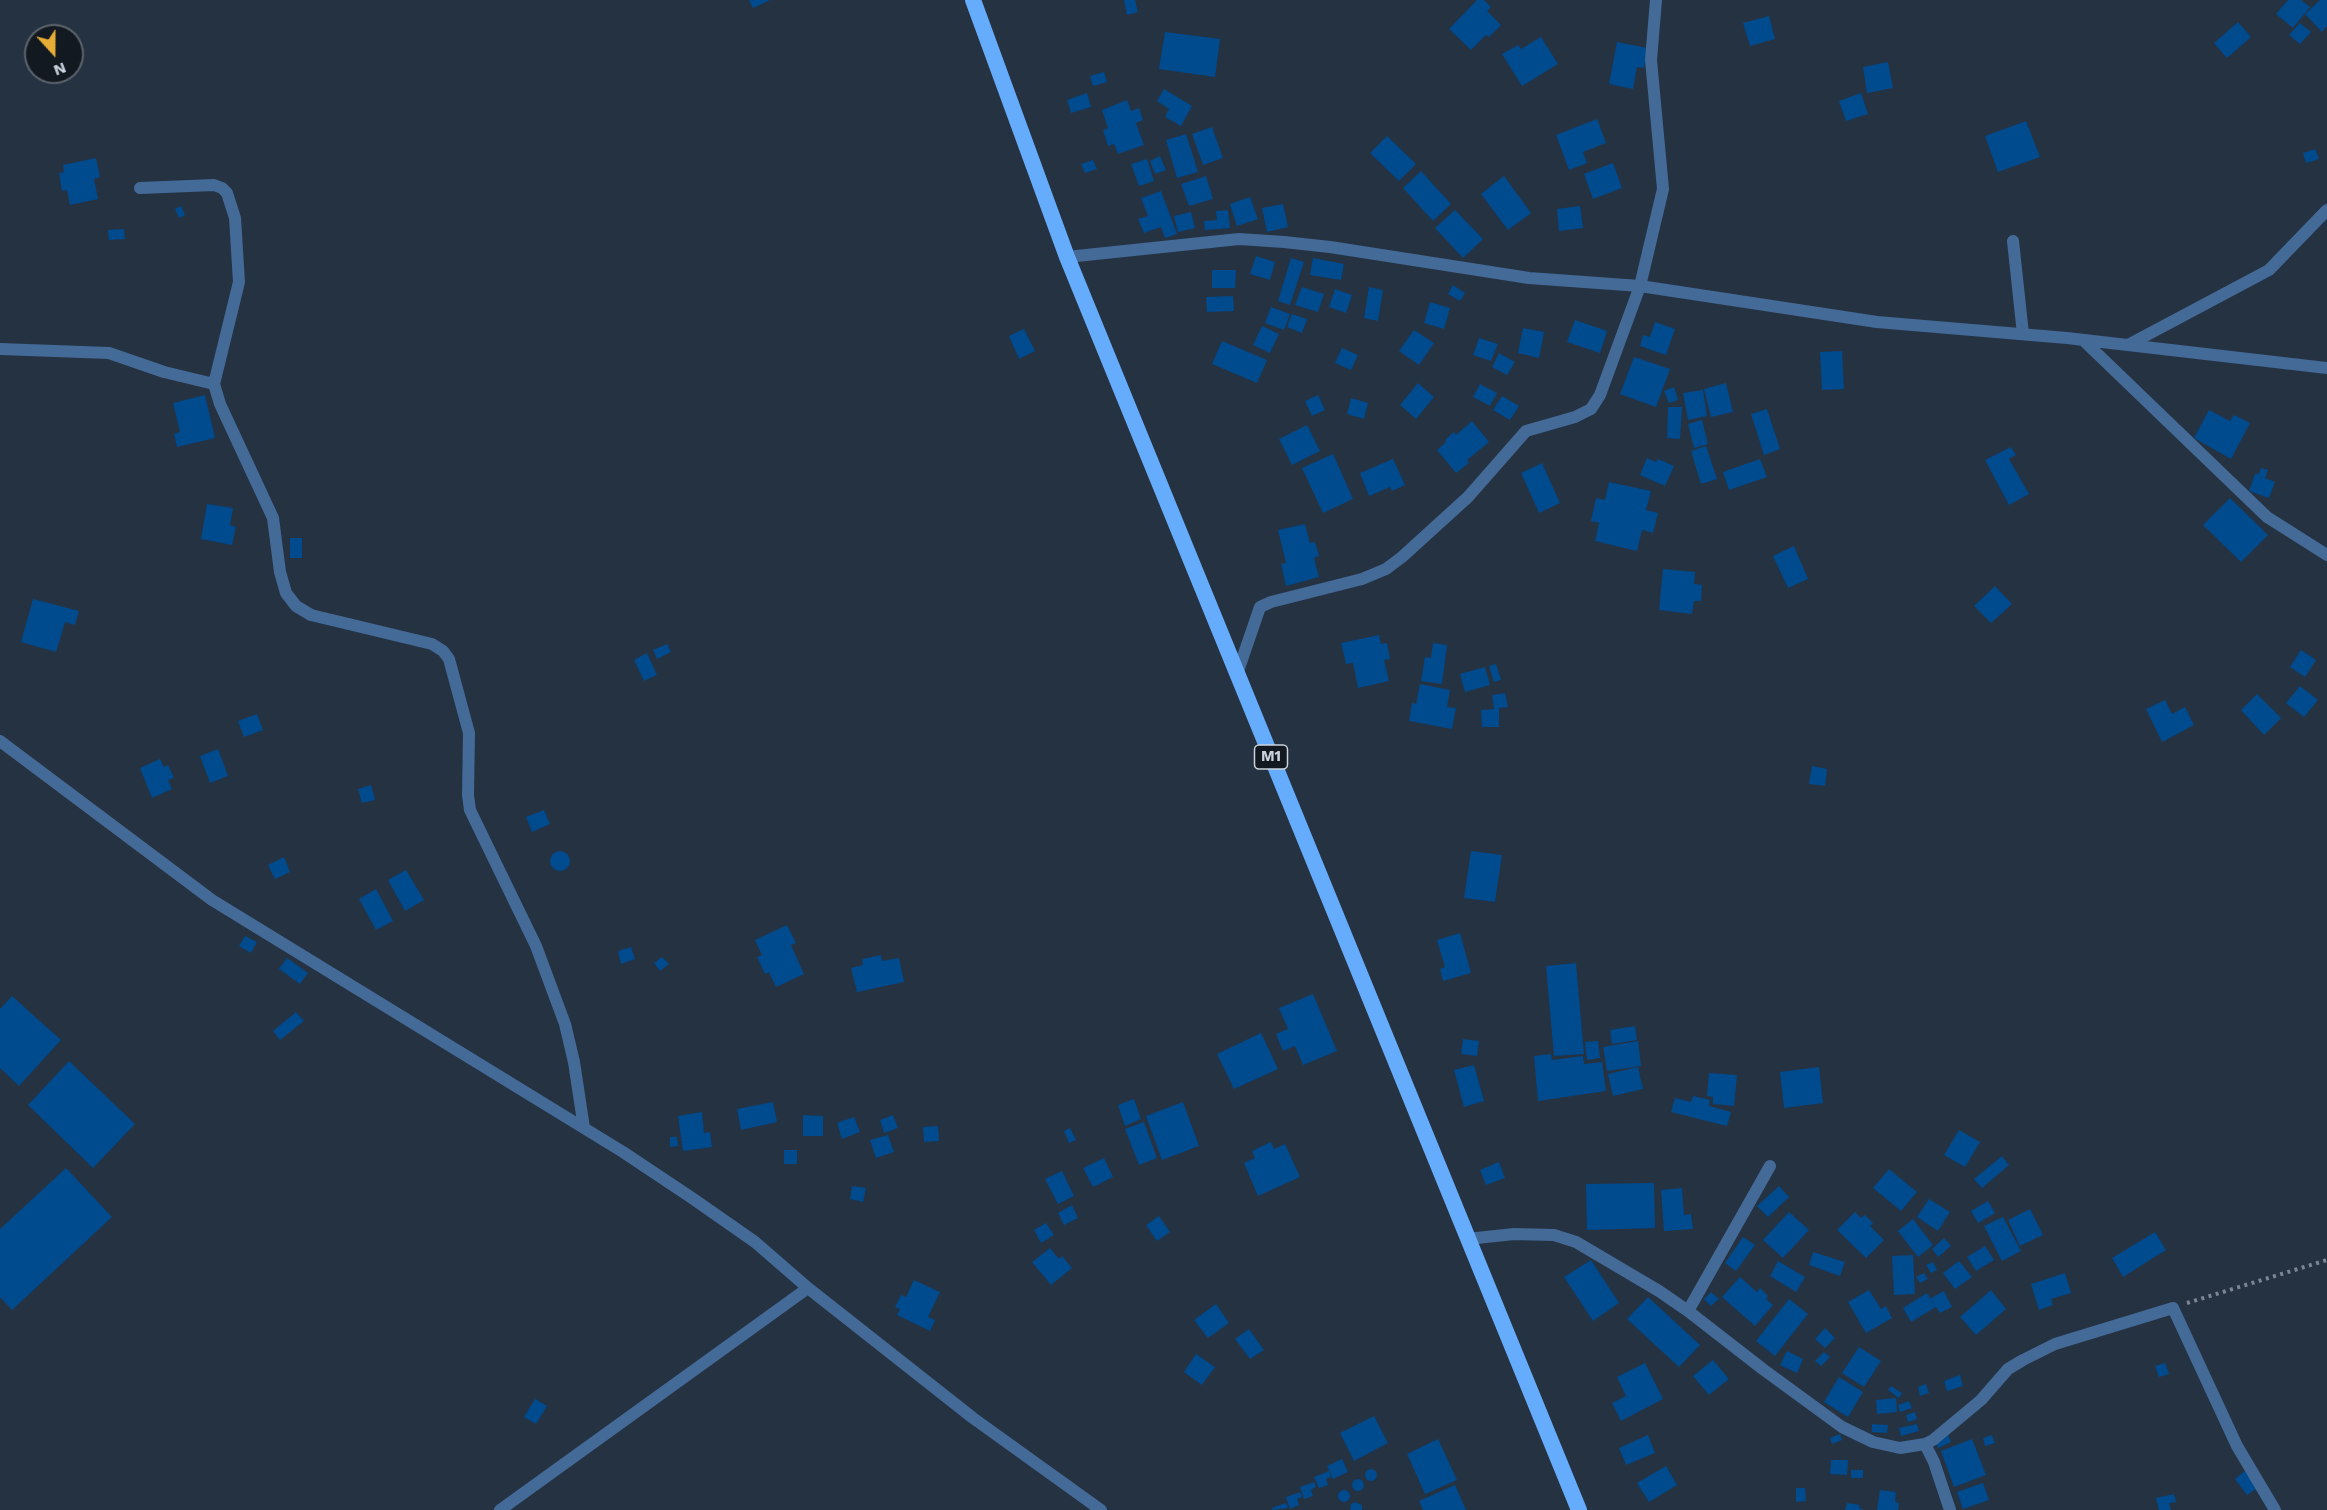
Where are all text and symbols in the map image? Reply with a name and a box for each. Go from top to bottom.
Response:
north arrow [24,24,84,84]
text: N [51,58,69,80]
road number: M1 [1254,745,1288,769]

